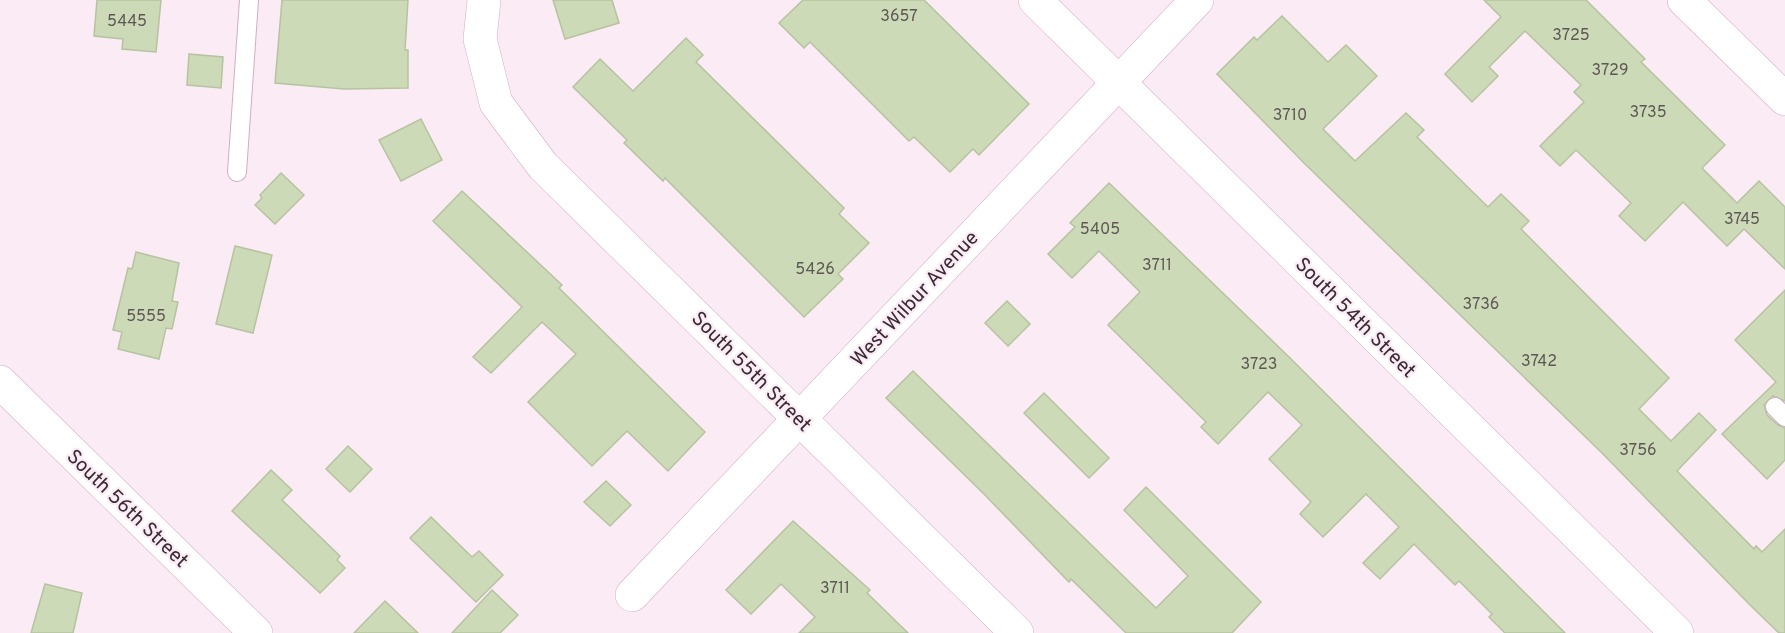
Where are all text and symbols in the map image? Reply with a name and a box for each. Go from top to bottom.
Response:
house number: 3657 [880,7,918,27]
house number: 5445 [107,12,147,32]
house number: 3725 [1552,26,1590,46]
house number: 3729 [1592,61,1628,81]
house number: 3735 [1629,103,1667,123]
house number: 3710 [1273,106,1307,126]
house number: 3745 [1724,210,1760,230]
house number: 5405 [1080,220,1120,240]
street label: West Wilbur Avenue [846,226,985,373]
street label: South 54th Street [1289,252,1421,384]
house number: 3711 [1142,256,1172,276]
house number: 5426 [795,260,835,280]
house number: 3736 [1463,295,1499,315]
house number: 5555 [126,307,166,327]
street label: South 55th Street [685,307,816,438]
house number: 3742 [1521,352,1557,372]
house number: 3723 [1240,355,1278,375]
house number: 3756 [1619,441,1657,461]
street label: South 56th Street [60,445,193,574]
house number: 3711 [820,579,850,599]

